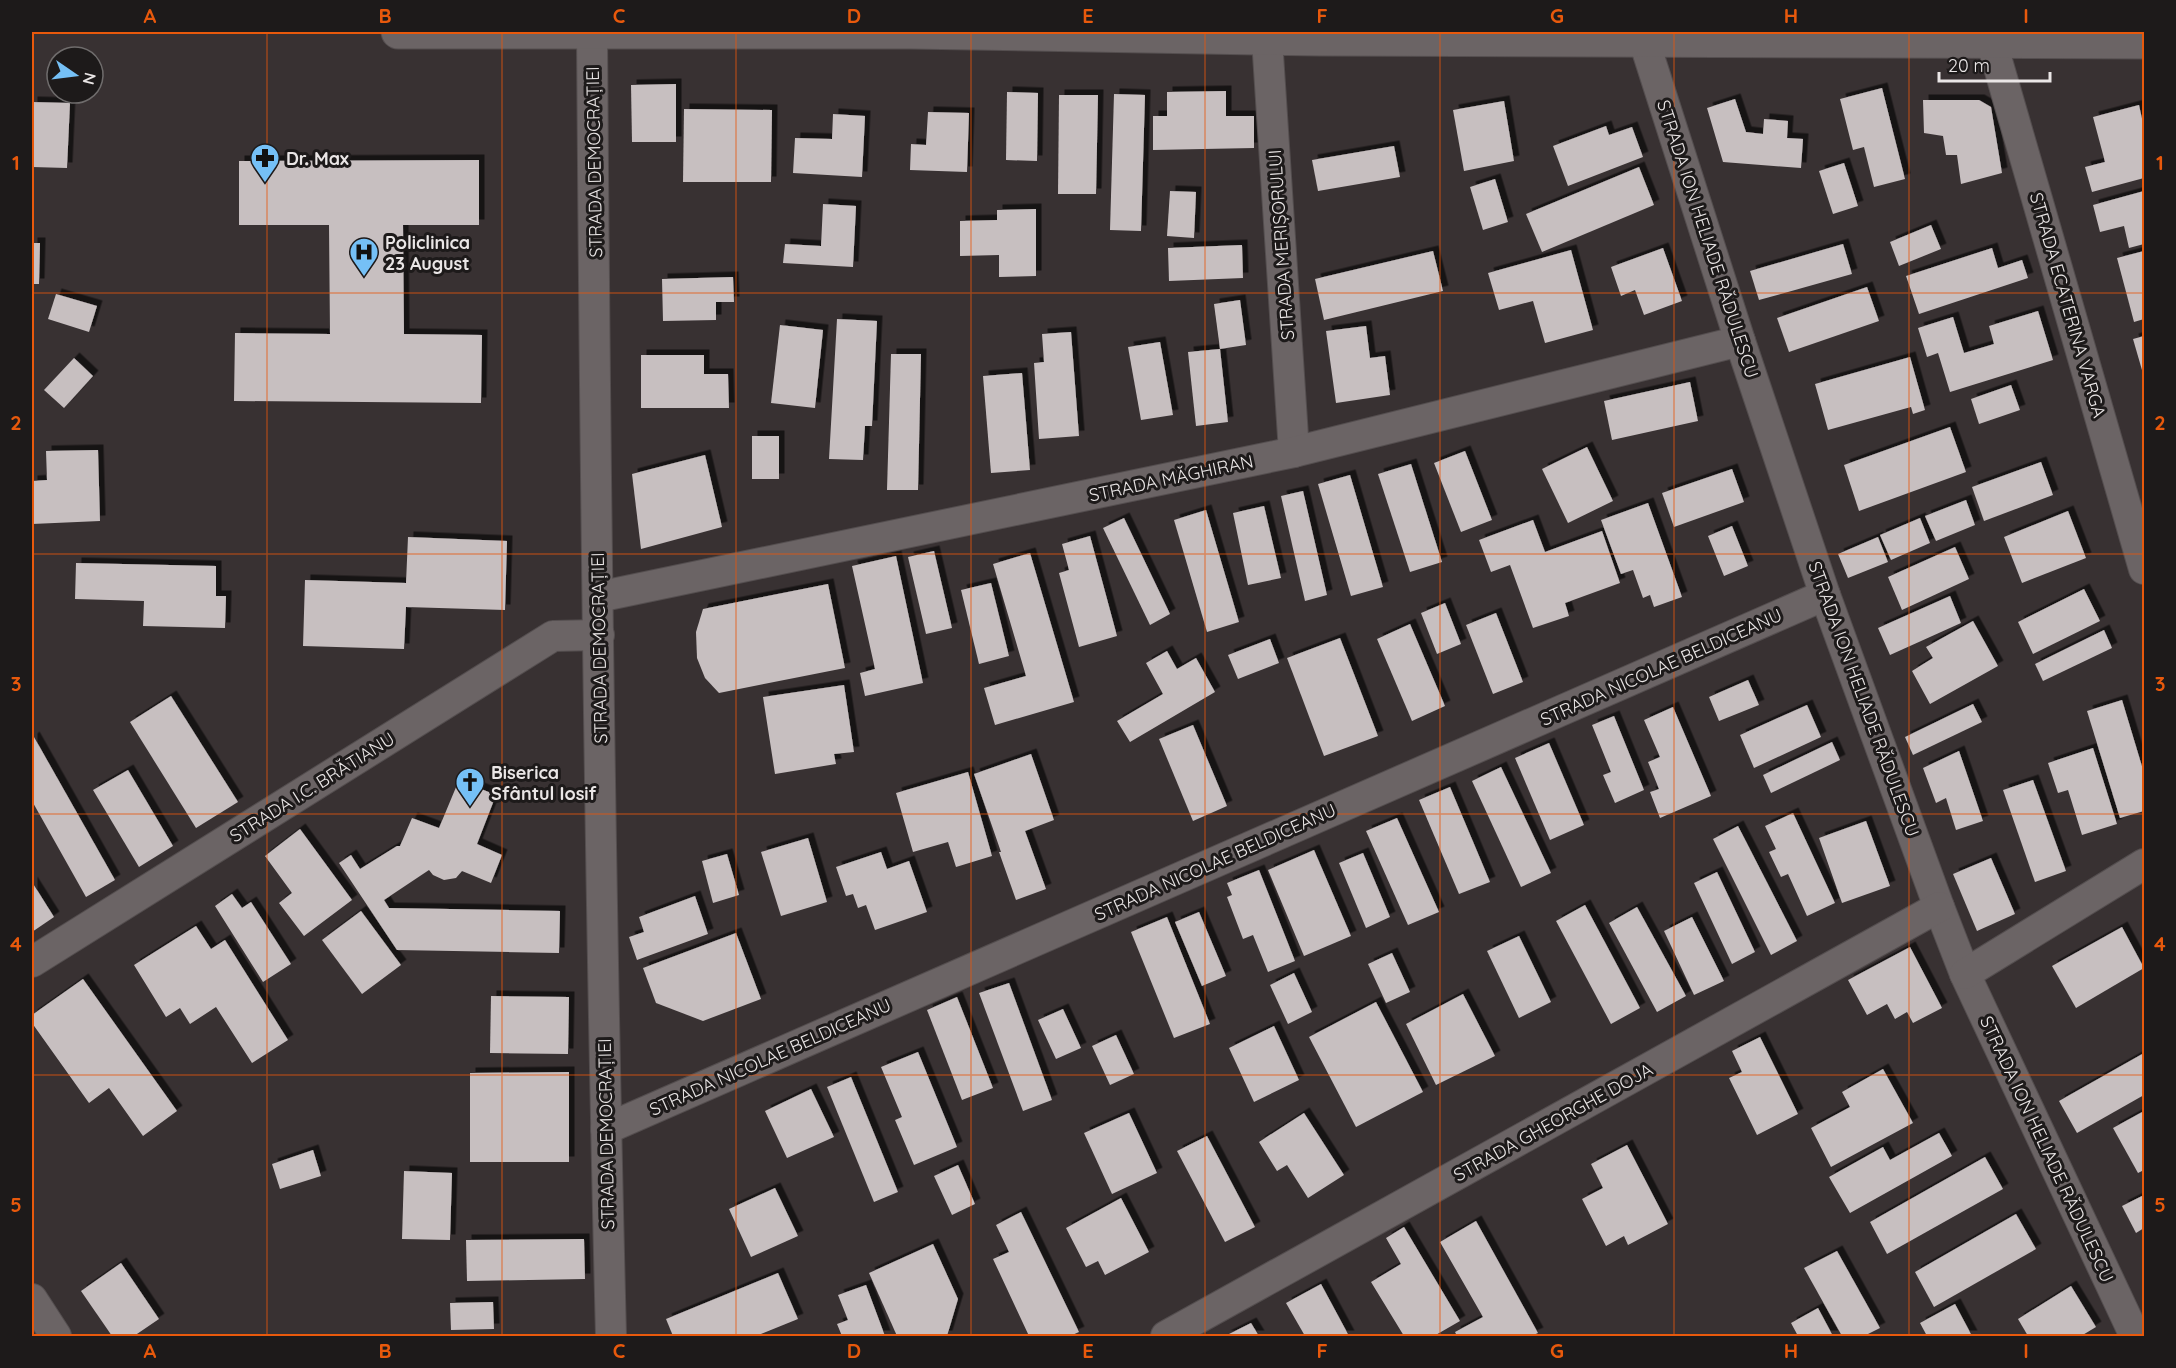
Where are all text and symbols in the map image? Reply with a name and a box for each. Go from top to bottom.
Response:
text: A [144,3,157,28]
text: B [378,3,392,28]
text: C [613,3,626,28]
text: D [847,3,861,28]
text: E [1082,3,1094,28]
text: F [1316,3,1328,28]
text: G [1550,3,1564,28]
text: H [1784,3,1798,28]
text: I [2023,3,2029,28]
north arrow [45,45,105,105]
scale bar [1939,45,2050,83]
text: 20 m [1948,54,1990,77]
street label: STRADA DEMOCRAȚIEI [581,66,607,258]
text: N [78,71,101,87]
street label: STRADA ION HELIADE RĂDULESCU [1652,97,1764,381]
pharmacy icon: Dr. Max [249,142,281,184]
place label: Dr. Max [286,147,349,170]
street label: STRADA MERIȘORULUI [1263,149,1299,341]
text: 1 [12,150,20,175]
text: 1 [2156,150,2164,175]
street label: STRADA ECATERINA VARGA [2025,190,2111,421]
place label: Policlinica 23 August [385,231,470,275]
hospital icon: Policlinica 23 August [348,236,380,278]
text: 2 [10,410,22,435]
text: 2 [2154,410,2166,435]
street label: STRADA MĂGHIRAN [1087,449,1255,507]
street label: STRADA DEMOCRAȚIEI [586,552,612,744]
street label: STRADA ION HELIADE RĂDULESCU [1803,558,1925,840]
street label: STRADA NICOLAE BELDICEANU [1537,603,1785,731]
text: 3 [11,671,21,696]
text: 3 [2155,671,2165,696]
street label: STRADA I.C. BRĂTIANU [225,727,399,847]
place label: Biserica Sfântul Iosif [491,761,597,805]
church icon: Biserica Sfântul Iosif [454,766,486,808]
street label: STRADA NICOLAE BELDICEANU [1091,798,1339,926]
text: 4 [10,931,22,956]
text: 4 [2154,931,2166,956]
street label: STRADA NICOLAE BELDICEANU [646,993,894,1121]
street label: STRADA ION HELIADE RĂDULESCU [1975,1012,2119,1286]
street label: STRADA DEMOCRAȚIEI [593,1038,619,1230]
street label: STRADA GHEORGHE DOJA [1449,1057,1657,1186]
text: 5 [10,1192,22,1217]
text: 5 [2154,1192,2166,1217]
text: A [144,1338,157,1363]
text: B [378,1338,392,1363]
text: C [613,1338,626,1363]
text: D [847,1338,861,1363]
text: E [1082,1338,1094,1363]
text: F [1316,1338,1328,1363]
text: G [1550,1338,1564,1363]
text: H [1784,1338,1798,1363]
text: I [2023,1338,2029,1363]

